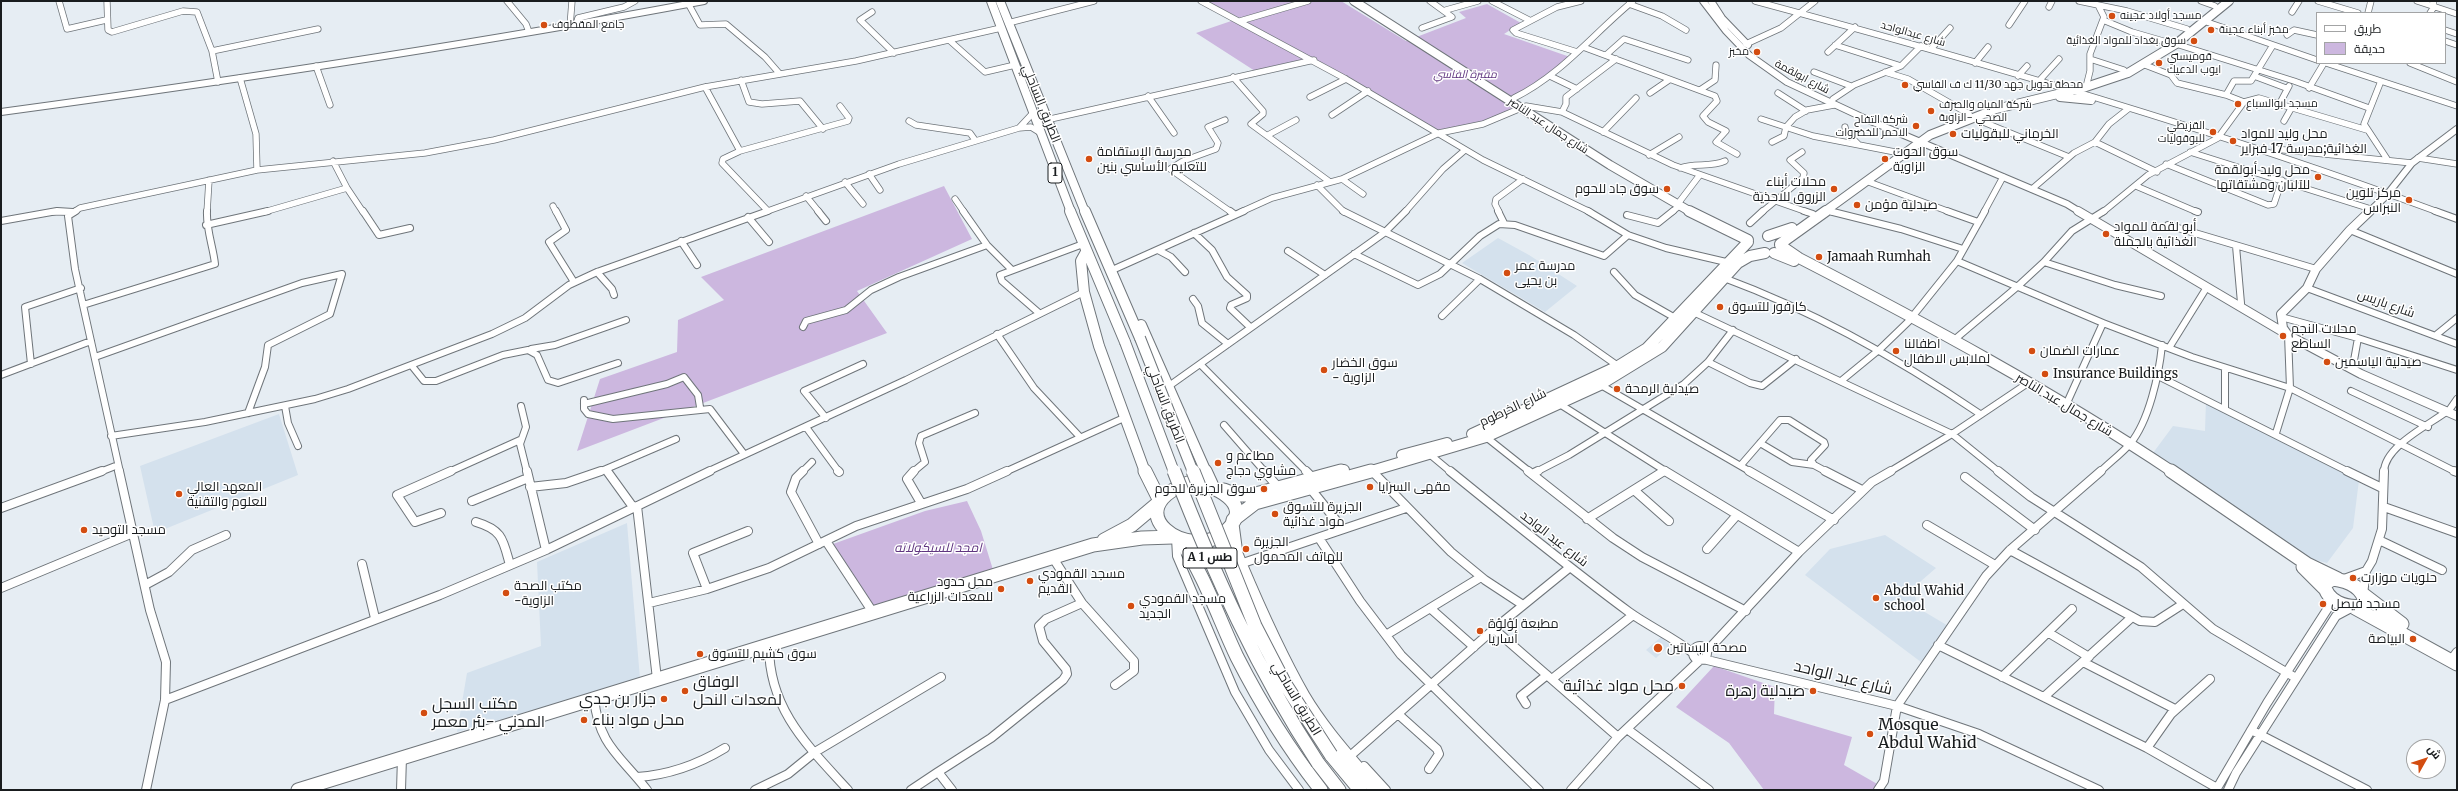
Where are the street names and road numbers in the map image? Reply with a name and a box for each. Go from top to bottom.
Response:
street label: شارع عبدالواحد [1879,18,1947,50]
street label: شارع ابولقمة [1772,57,1832,97]
street label: الطريق الساحلي [1018,63,1064,145]
street label: شارع جمال عبد الناصر [1505,95,1591,157]
road number: 1 [1048,163,1062,183]
street label: شارع باريس [2355,286,2417,322]
street label: الطريق الساحلي [1143,363,1187,445]
street label: شارع جمال عبد الناصر [2013,370,2115,440]
street label: شارع الخرطوم [1477,386,1549,430]
street label: شارع عبد الواحد [1517,508,1591,570]
road number: A 1 طس [1183,548,1237,568]
street label: شارع عبد الواحد [1792,656,1894,700]
street label: الطريق الساحلي [1268,659,1324,739]

